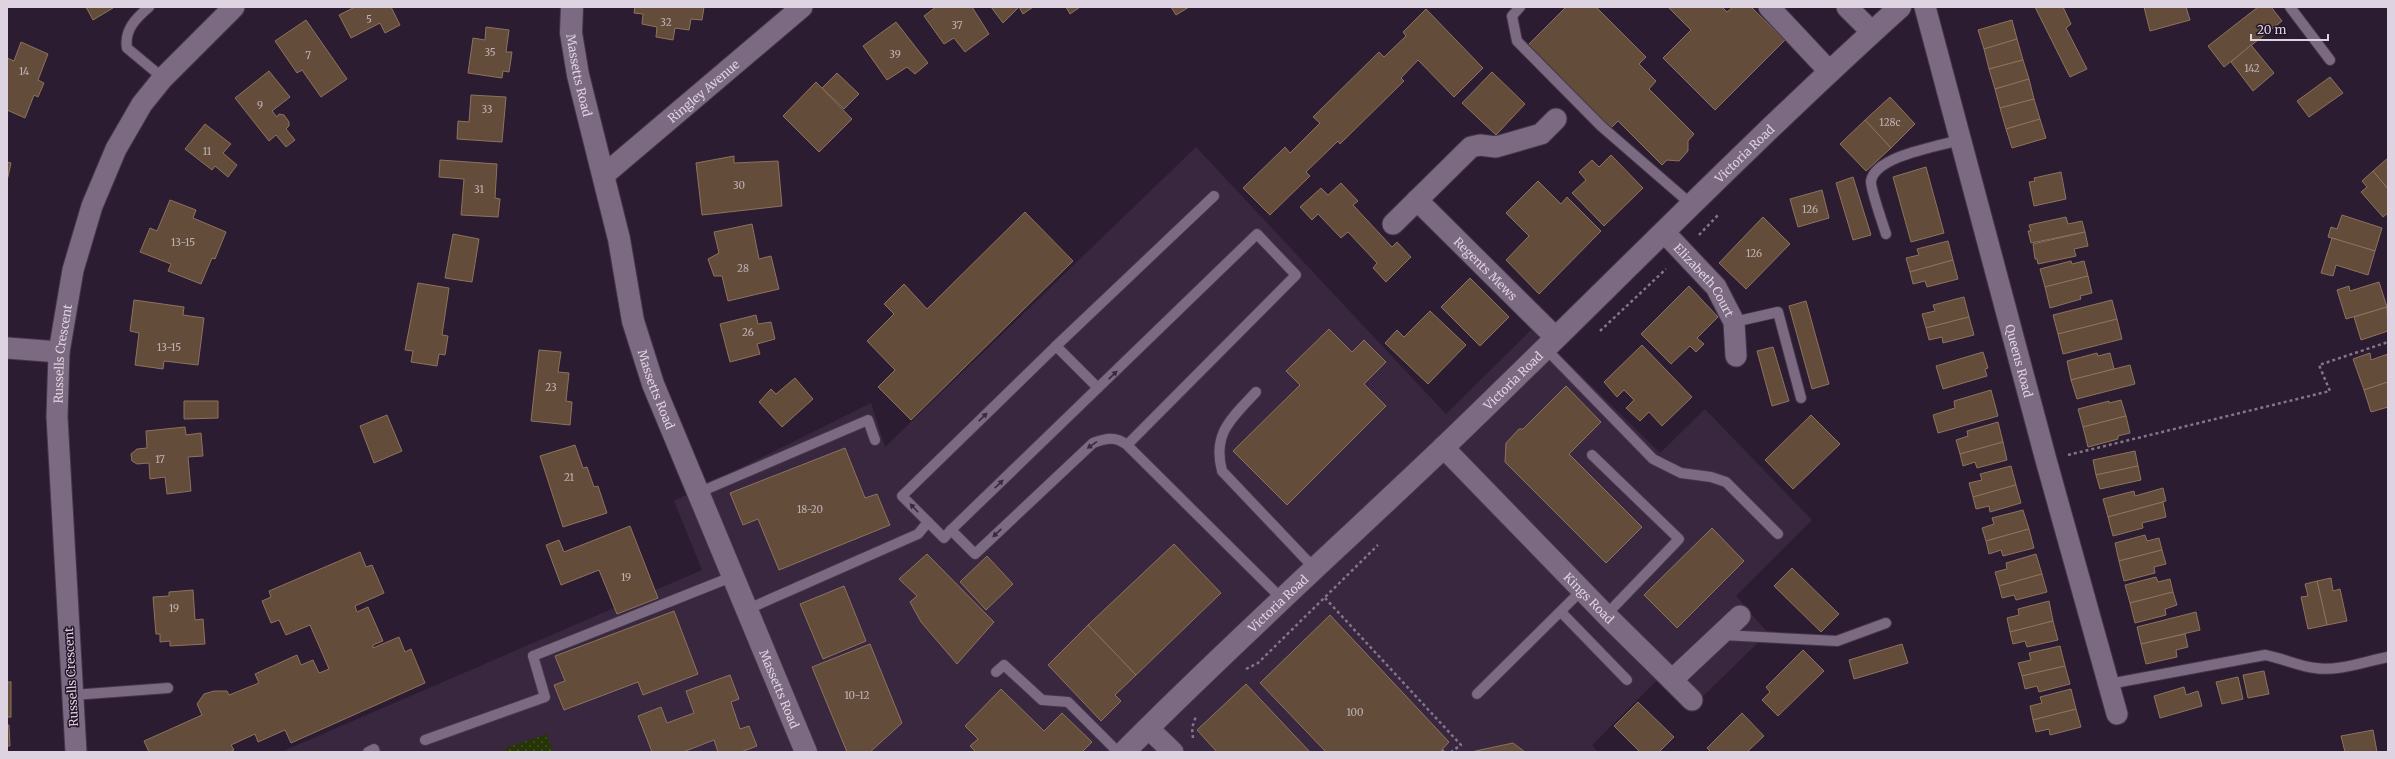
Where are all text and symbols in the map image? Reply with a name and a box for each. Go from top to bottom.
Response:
house number: 5 [366,13,372,26]
house number: 32 [660,16,672,29]
scale bar [2251,16,2328,42]
house number: 37 [951,19,963,32]
text: 20 m [2257,22,2286,37]
street label: Massetts Road [564,33,596,118]
house number: 35 [484,46,496,59]
house number: 39 [889,48,901,61]
house number: 7 [305,49,311,62]
street label: Ringley Avenue [664,56,742,126]
house number: 142 [2244,62,2260,75]
house number: 14 [19,65,29,78]
house number: 9 [257,99,263,112]
house number: 33 [482,103,493,116]
house number: 128c [1879,116,1901,129]
street label: Victoria Road [1711,121,1777,186]
house number: 11 [203,145,212,158]
house number: 30 [733,179,745,192]
house number: 31 [474,183,484,196]
house number: 126 [1802,203,1818,216]
street label: Regents Mews [1451,234,1521,303]
house number: 13-15 [171,236,195,249]
street label: Elizabeth Court [1671,240,1738,319]
house number: 126 [1746,247,1762,260]
house number: 28 [737,262,749,275]
street label: Russells Crescent [50,303,75,404]
street label: Queens Road [2003,322,2036,399]
house number: 26 [742,326,754,339]
house number: 13-15 [157,341,181,354]
street label: Massetts Road [635,348,678,431]
street label: Victoria Road [1479,348,1546,413]
one-way arrow [1108,370,1118,380]
house number: 23 [545,381,557,394]
one-way arrow [978,412,988,422]
one-way arrow [1087,441,1097,449]
house number: 17 [155,453,165,466]
house number: 21 [564,471,575,484]
one-way arrow [994,480,1004,489]
house number: 18-20 [797,503,823,516]
one-way arrow [909,503,919,513]
one-way arrow [992,528,1002,538]
street label: Kings Road [1561,569,1617,626]
house number: 19 [621,571,631,584]
street label: Victoria Road [1244,571,1311,636]
house number: 19 [169,602,179,615]
street label: Russells Crescent [61,627,81,727]
street label: Massetts Road [757,647,803,730]
house number: 10-12 [844,689,870,702]
house number: 100 [1346,706,1364,719]

